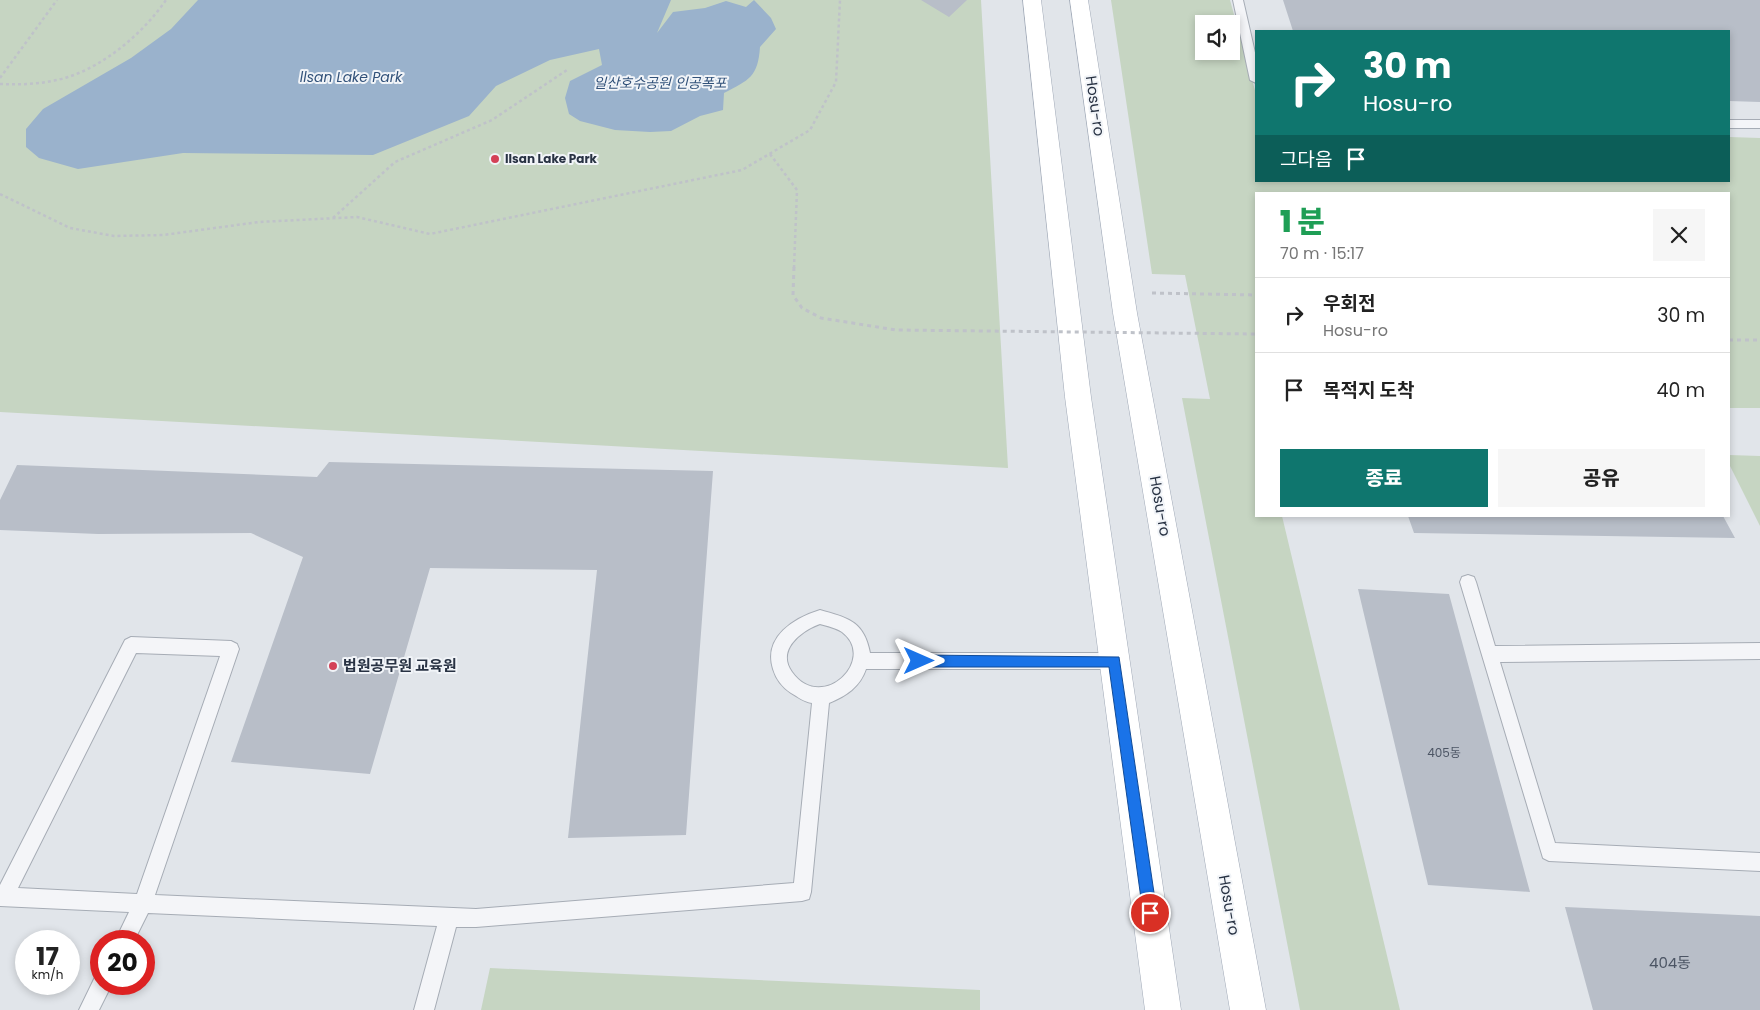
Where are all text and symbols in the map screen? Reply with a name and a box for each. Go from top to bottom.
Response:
map controls [1195,15,1240,60]
button: sound [1195,15,1240,60]
text: 30 m [1363,41,1451,90]
icon: right [1280,50,1345,115]
water label: llsan Lake Park [300,67,403,87]
water label: 일산호수공원 인공폭포 [594,73,728,93]
street label: Hosu-ro [1081,74,1110,138]
text: Hosu-ro [1363,88,1452,119]
icon: arrive [1342,145,1370,173]
text: 그다음 [1280,146,1332,173]
place label: Ilsan Lake Park [505,150,598,167]
marker: Ilsan Lake Park [489,153,501,165]
text: 1 분 [1280,200,1325,243]
button: close [1653,209,1705,261]
text: 70 m · 15:17 [1280,242,1364,265]
text: 우회전 [1323,290,1375,317]
icon: right [1280,301,1308,329]
text: 30 m [1657,302,1705,329]
text: Hosu-ro [1323,319,1388,342]
icon: arrive [1280,376,1308,404]
text: 목적지 도착 [1323,377,1414,404]
text: 40 m [1656,377,1705,404]
button: 종료 [1280,449,1488,507]
button: 공유 [1498,449,1705,507]
street label: Hosu-ro [1145,474,1176,538]
position arrow [892,634,944,686]
place label: 법원공무원 교육원 [343,655,457,676]
marker: 법원공무원 교육원 [327,660,339,672]
house number: 405동 [1427,744,1461,761]
street label: Hosu-ro [1214,873,1245,937]
pin [1129,892,1171,934]
icon: arrive [1136,899,1164,927]
speed limit sign: 20 [90,930,155,995]
text: 17 [36,939,59,974]
house number: 404동 [1649,952,1691,973]
text: km/h [32,966,63,983]

